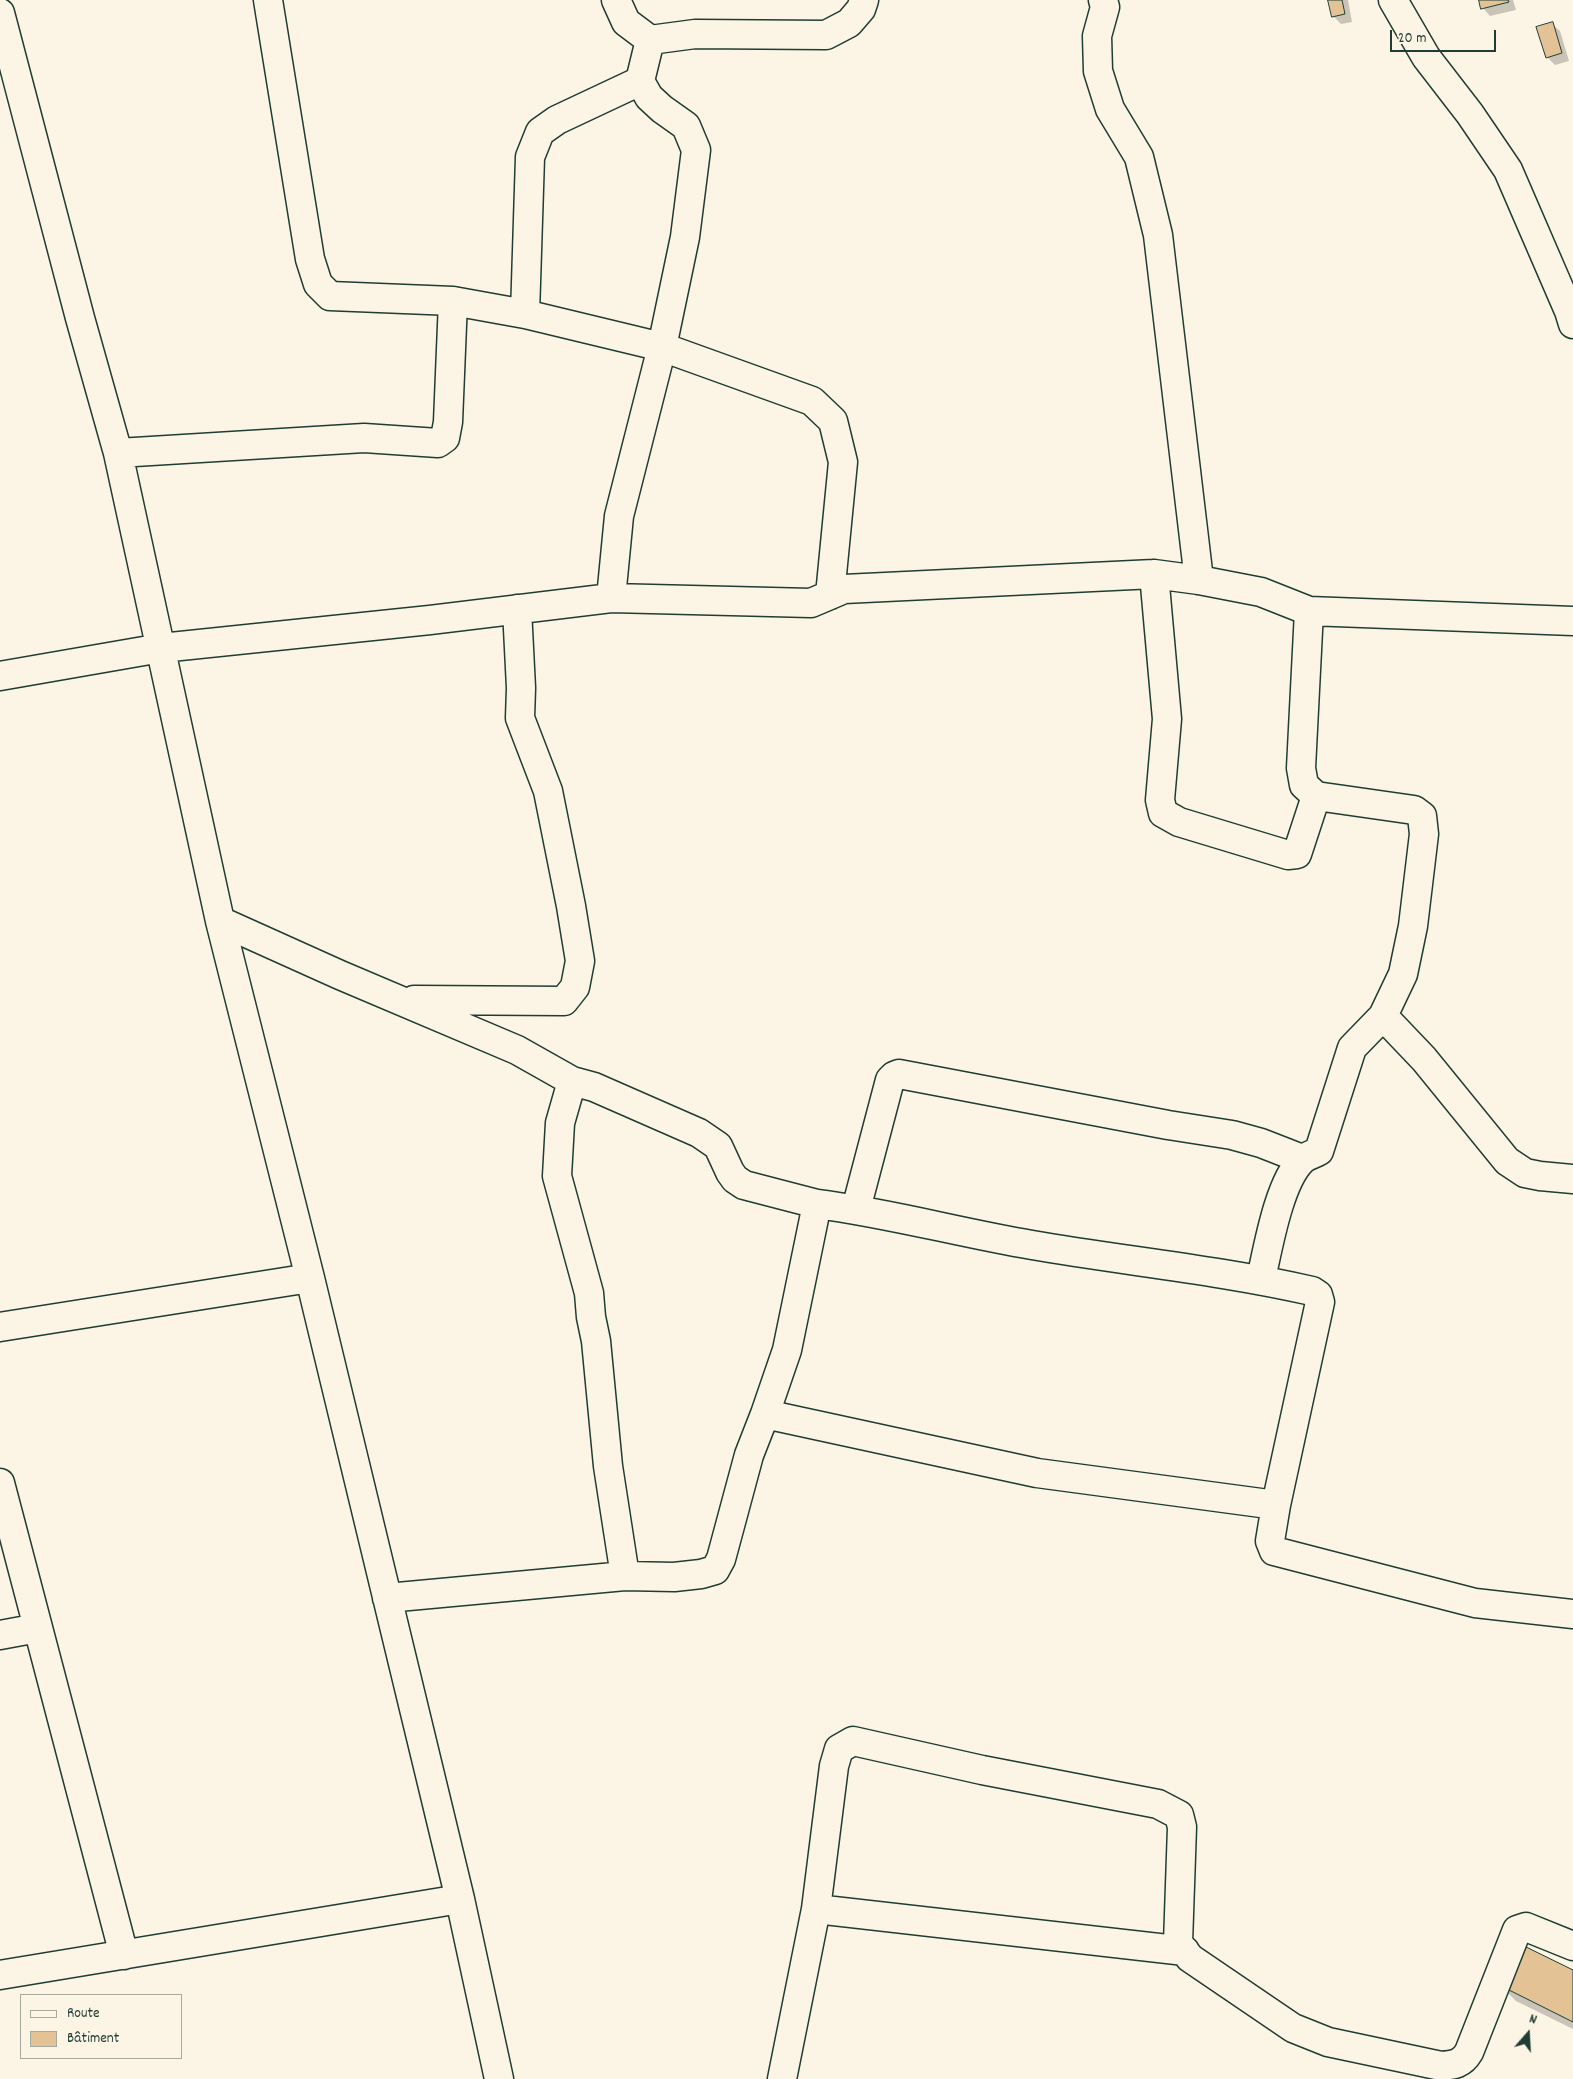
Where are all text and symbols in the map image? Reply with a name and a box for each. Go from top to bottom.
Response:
scale bar [1393,20,1499,52]
text: 20 m [1398,28,1426,50]
legend [20,1994,182,2059]
text: Route [67,2003,100,2025]
north arrow [1503,2009,1553,2059]
text: N [1526,2009,1539,2030]
text: Bâtiment [67,2028,119,2050]

